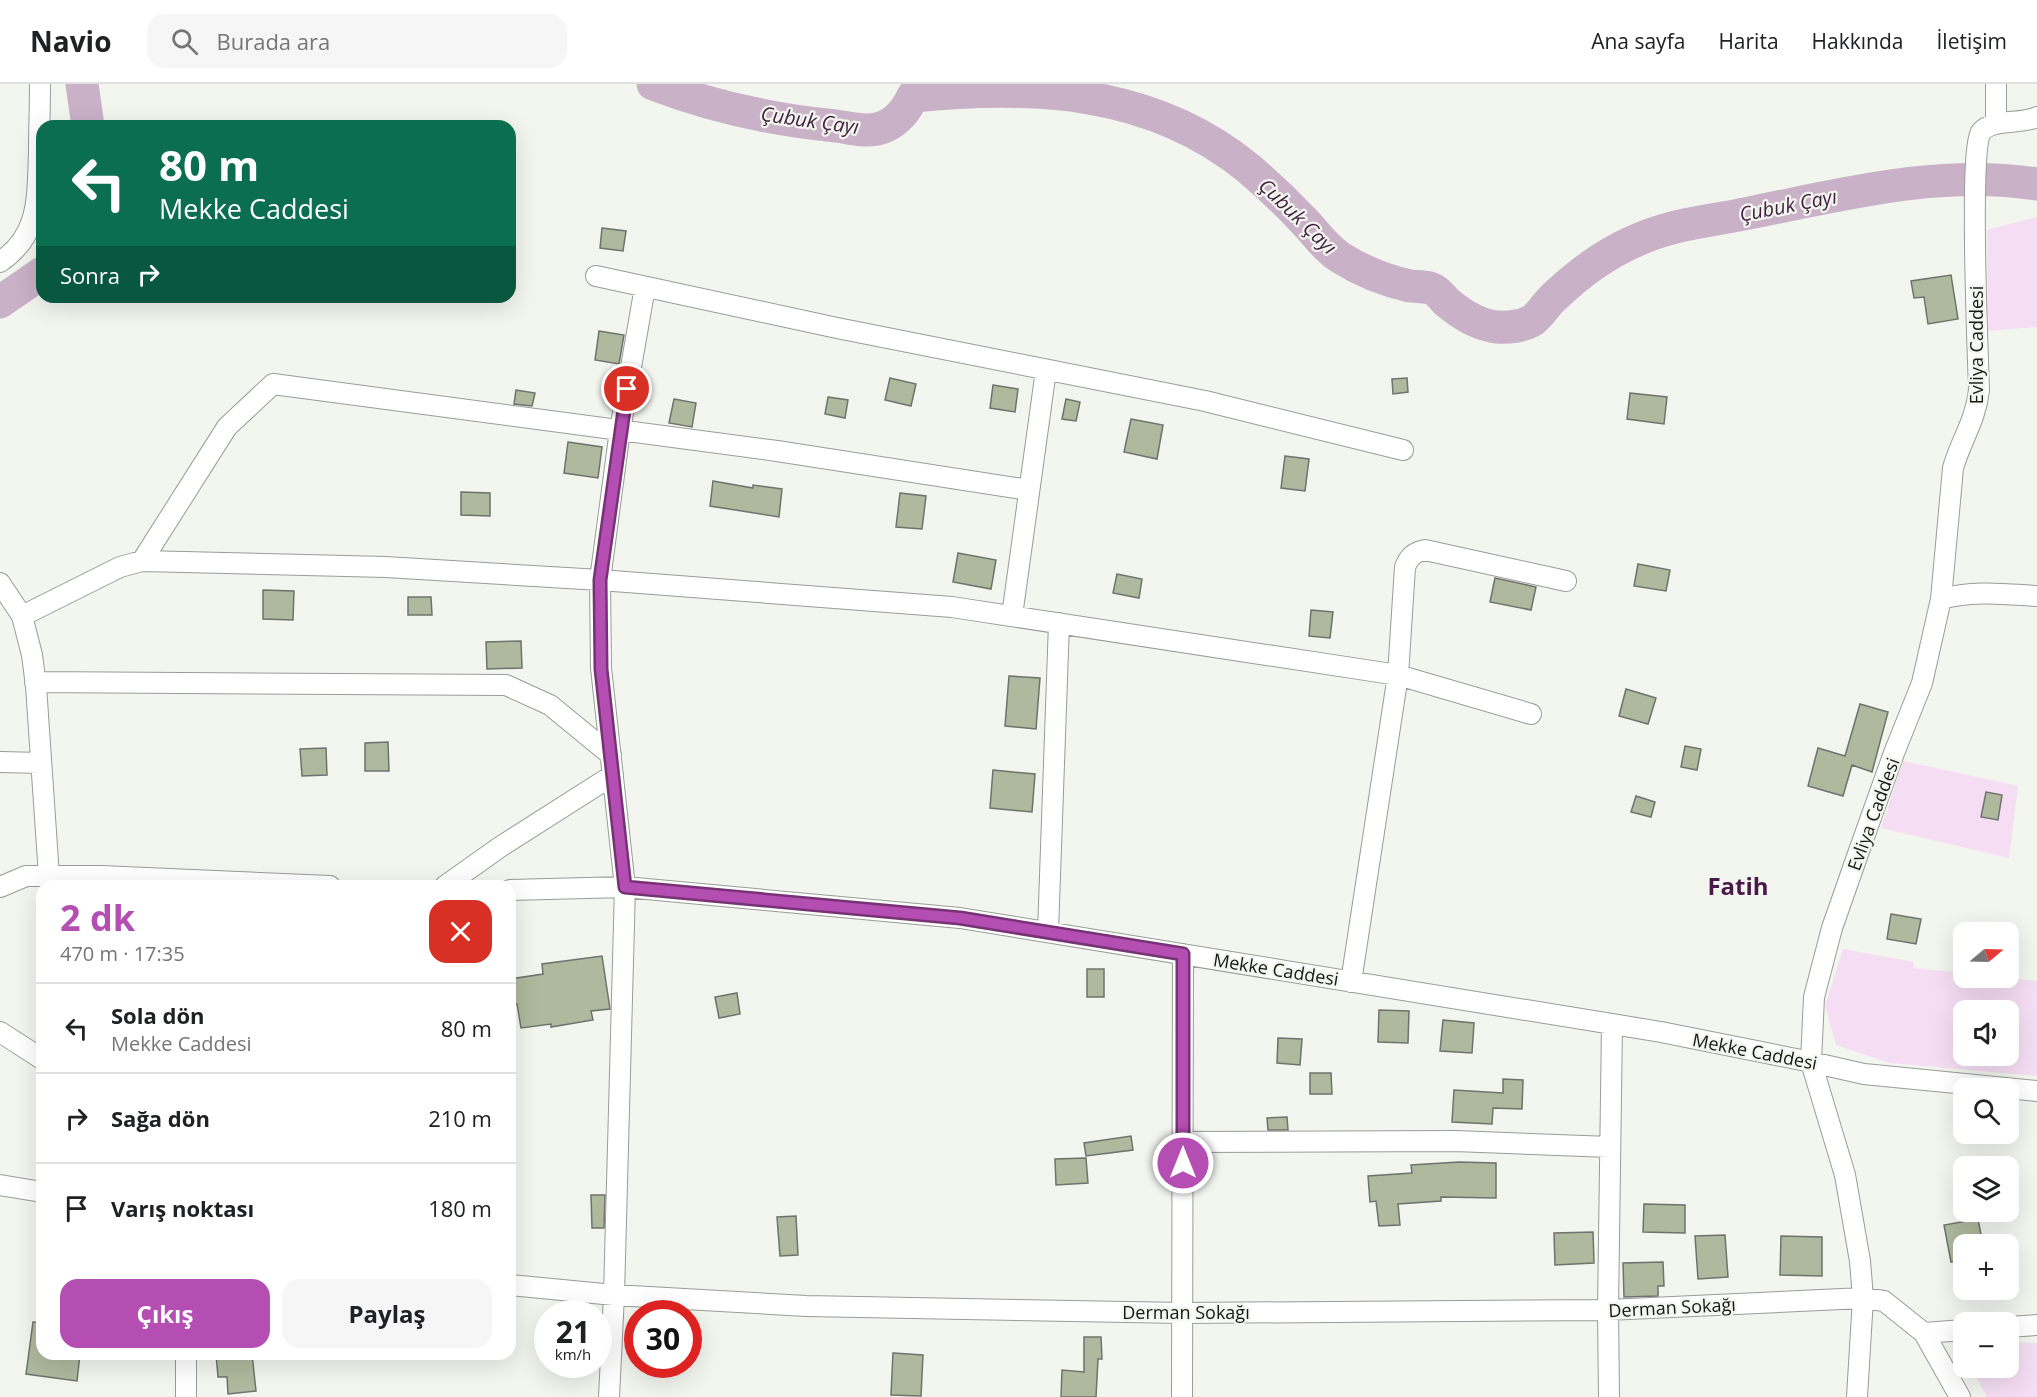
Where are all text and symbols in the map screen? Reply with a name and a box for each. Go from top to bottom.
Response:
search box [147,14,567,68]
text: Navio [30,22,111,60]
icon: search [168,25,201,58]
text: Burada ara [216,26,330,56]
text: Ana sayfa [1591,27,1685,55]
text: Harita [1718,27,1779,55]
text: Hakkında [1812,27,1904,55]
text: İletişim [1937,27,2007,55]
water label: Çubuk Çayı [759,100,861,140]
text: 80 m [159,136,259,193]
icon: left [60,144,138,222]
water label: Çubuk Çayı [1253,172,1343,260]
water label: Çubuk Çayı [1737,182,1839,228]
text: Mekke Caddesi [159,190,349,227]
icon: right [132,258,165,291]
text: Sonra [60,260,120,290]
street label: Evliya Caddesi [1964,286,1988,404]
pin [601,363,652,414]
icon: arrive [610,372,643,405]
street label: Evliya Caddesi [1841,754,1905,874]
district label: Fatih [1707,869,1769,902]
text: 2 dk [60,893,135,942]
button: close [429,900,492,963]
north arrow [1953,922,2019,988]
map controls [1953,922,2019,1378]
text: 470 m · 17:35 [60,940,185,967]
street label: Mekke Caddesi [1212,947,1340,991]
text: Sola dön [111,1000,204,1030]
button: sound [1953,1000,2019,1066]
icon: left [60,1012,93,1045]
text: 80 m [441,1013,492,1043]
street label: Mekke Caddesi [1691,1027,1819,1075]
text: Mekke Caddesi [111,1030,252,1057]
button: search [1953,1078,2019,1144]
icon: right [60,1102,93,1135]
text: Sağa dön [111,1103,210,1133]
text: 210 m [428,1103,492,1133]
position arrow [1151,1131,1215,1195]
button: layers [1953,1156,2019,1222]
icon: arrive [60,1192,93,1225]
text: Varış noktası [111,1193,254,1223]
text: 180 m [428,1193,492,1223]
button: + [1953,1234,2019,1300]
button: Çıkış [60,1279,270,1348]
button: Paylaş [282,1279,492,1348]
street label: Derman Sokağı [1608,1292,1736,1322]
speed limit sign: 30 [624,1300,702,1378]
street label: Derman Sokağı [1122,1300,1250,1324]
text: 21 [556,1311,590,1352]
button: − [1953,1312,2019,1378]
text: km/h [555,1344,591,1364]

